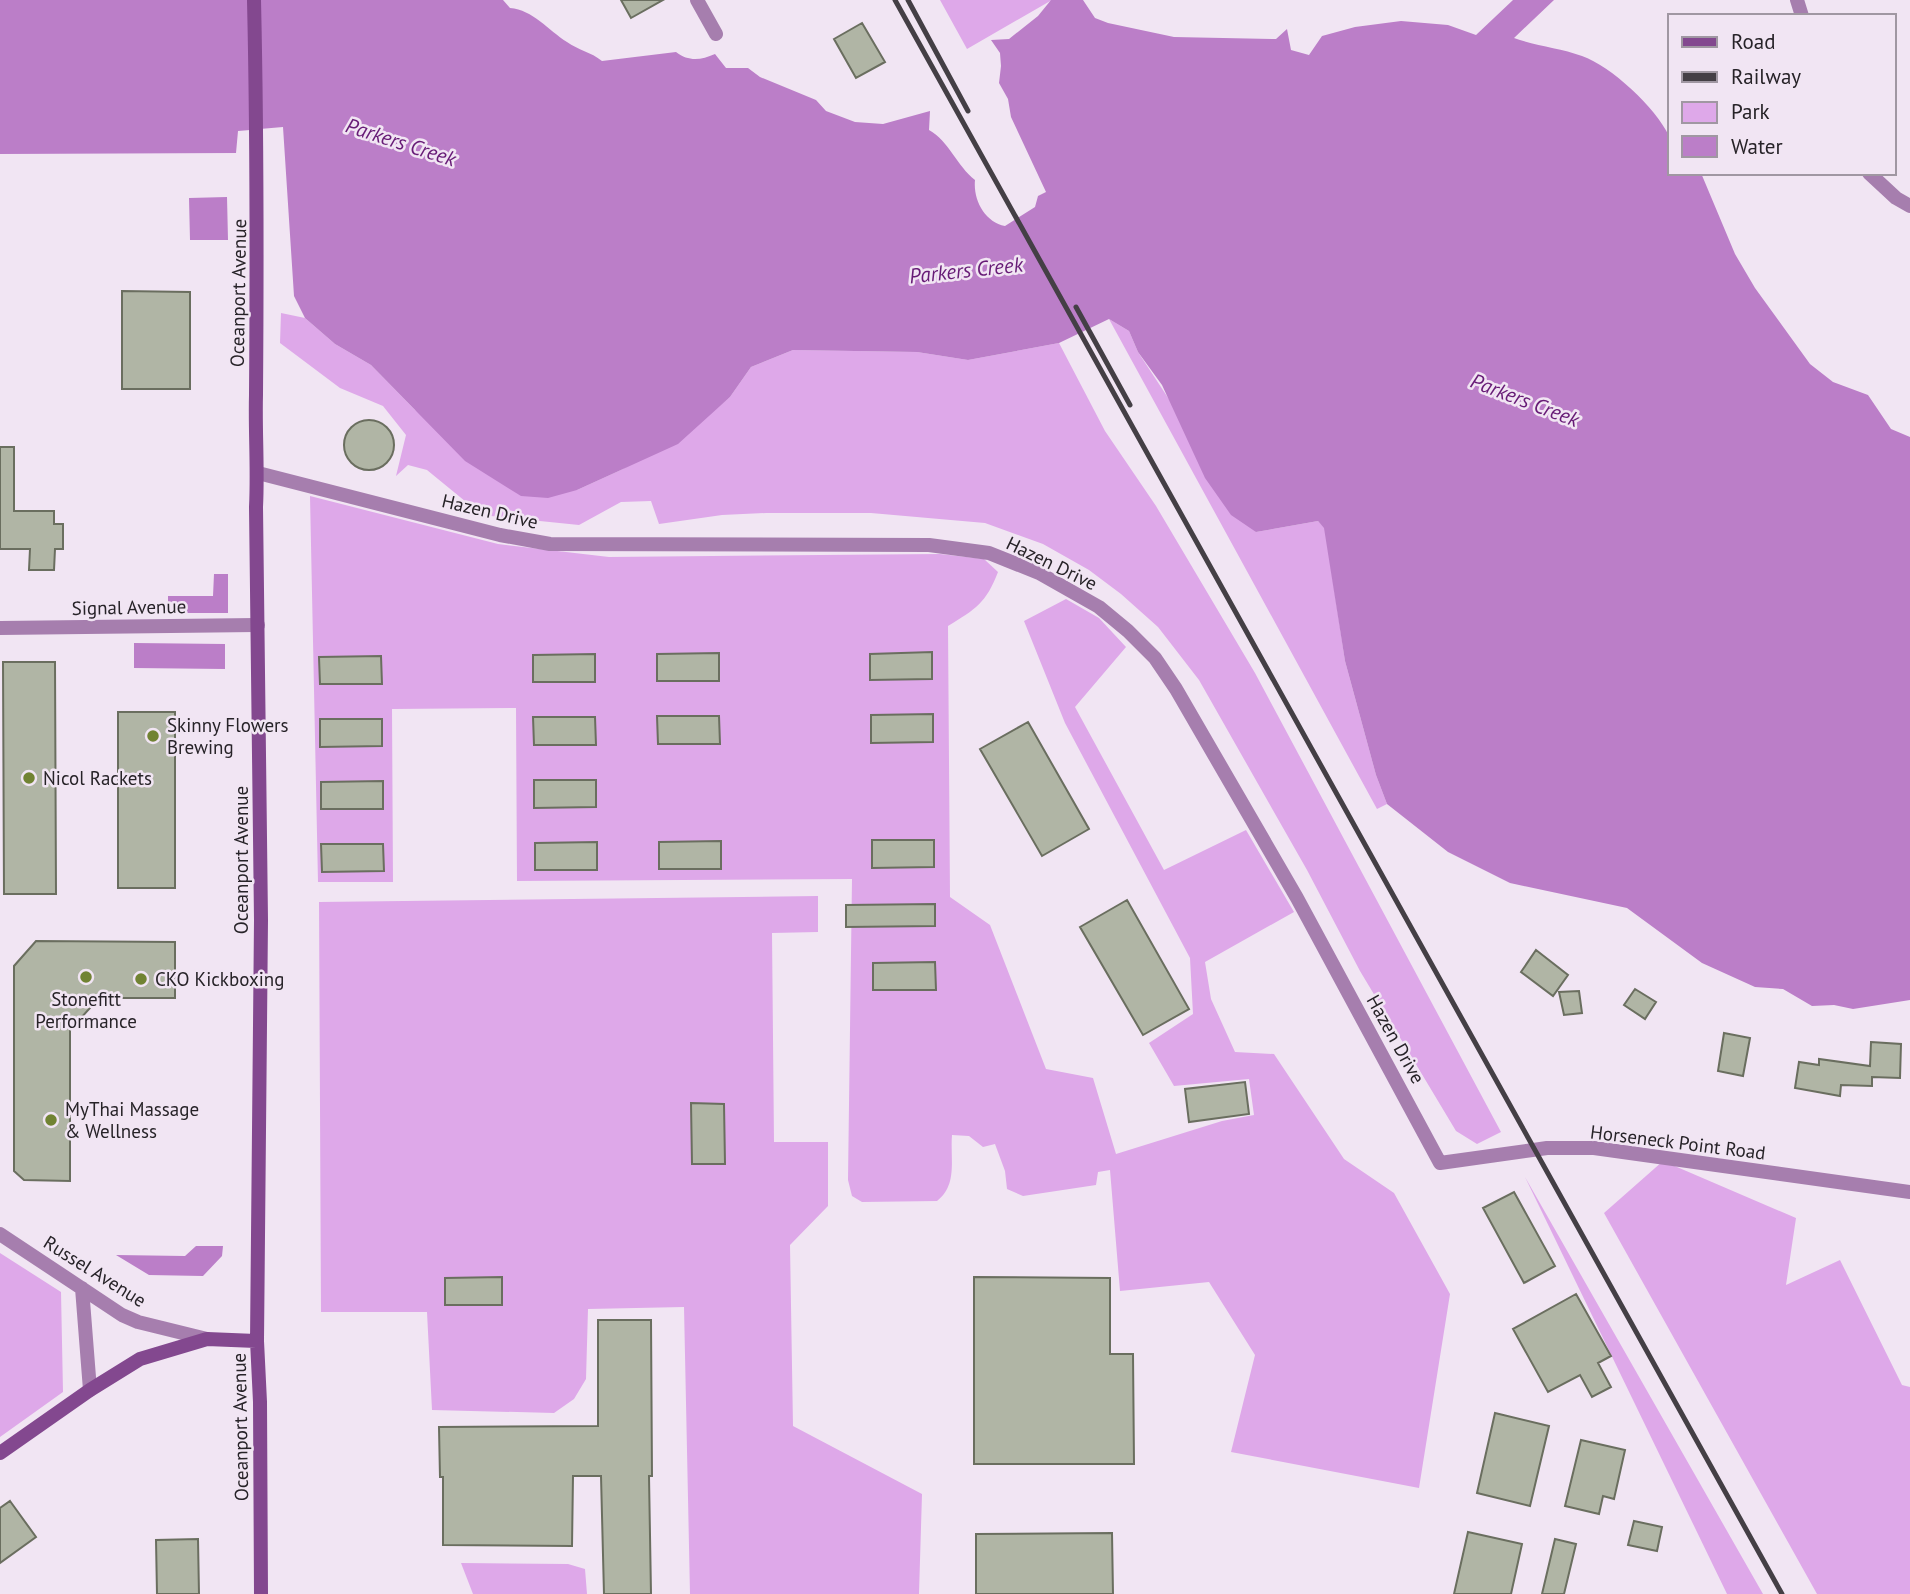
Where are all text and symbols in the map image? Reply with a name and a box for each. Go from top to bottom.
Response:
legend [1668,14,1896,175]
text: Road [1731,28,1775,55]
text: Railway [1731,63,1801,90]
text: Park [1731,98,1770,125]
water label: Parkers Creek [343,112,461,173]
text: Water [1731,133,1783,160]
street label: Oceanport Avenue [225,219,251,367]
water label: Parkers Creek [908,250,1026,289]
water label: Parkers Creek [1467,367,1585,434]
street label: Hazen Drive [440,488,540,534]
street label: Hazen Drive [1003,531,1101,595]
street label: Signal Avenue [72,594,186,620]
place label: Skinny Flowers Brewing [167,713,289,759]
marker: Skinny Flowers Brewing [145,728,161,744]
place label: Nicol Rackets [43,766,152,790]
marker: Nicol Rackets [21,770,37,786]
street label: Oceanport Avenue [229,786,253,934]
place label: CKO Kickboxing [155,967,284,991]
marker: Stonefitt Performance [78,969,94,985]
marker: CKO Kickboxing [133,971,149,987]
place label: Stonefitt Performance [35,987,137,1033]
street label: Hazen Drive [1362,990,1430,1088]
place label: MyThai Massage & Wellness [65,1097,199,1143]
marker: MyThai Massage & Wellness [43,1112,59,1128]
street label: Horseneck Point Road [1589,1119,1767,1165]
street label: Russel Avenue [39,1230,151,1312]
street label: Oceanport Avenue [227,1353,253,1501]

